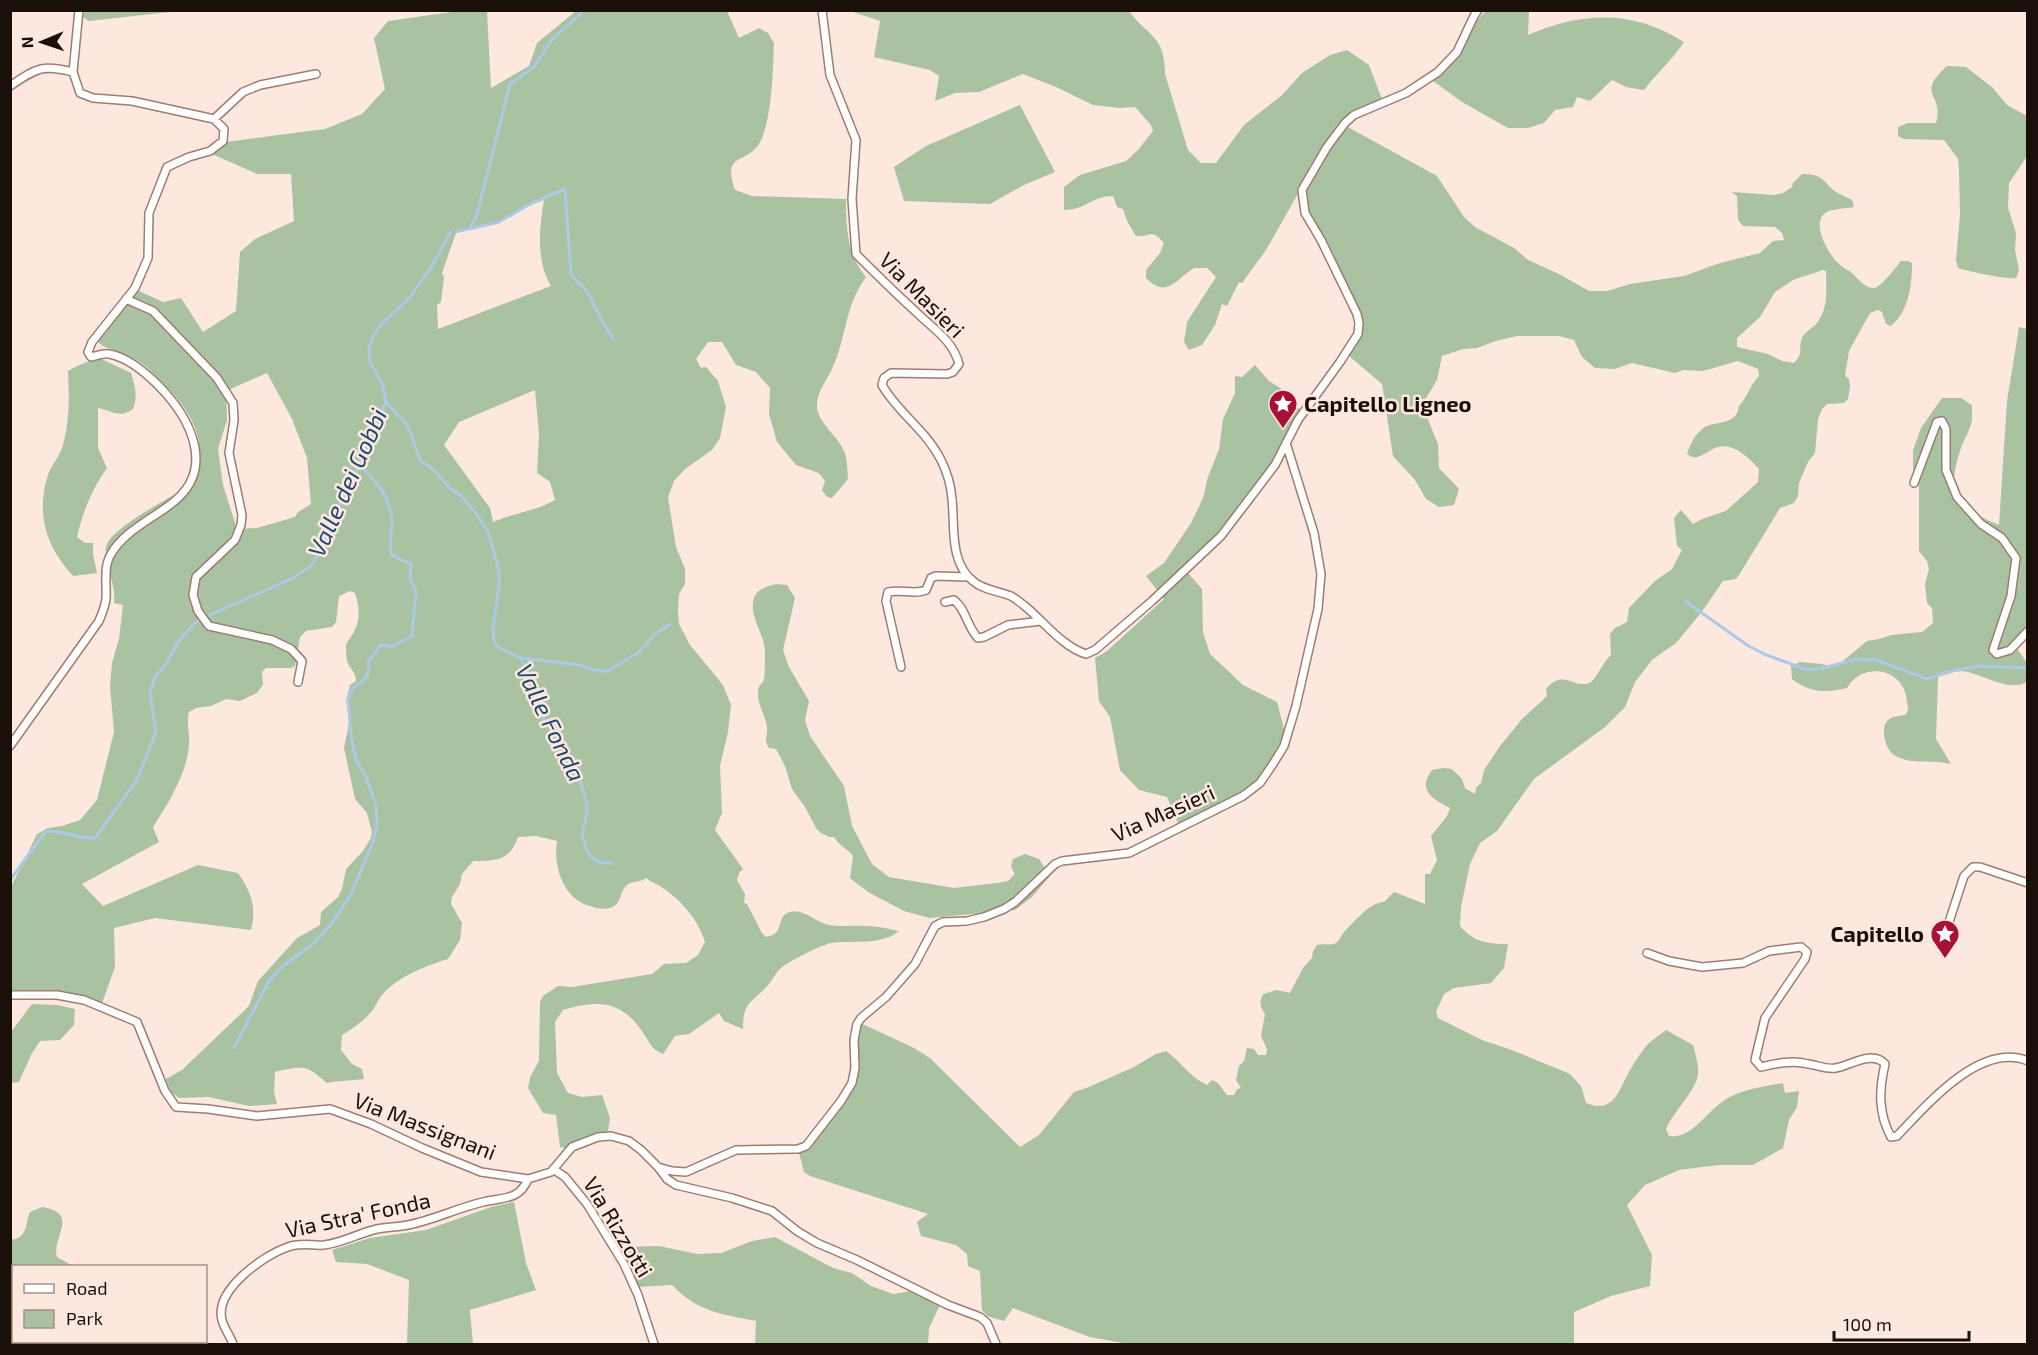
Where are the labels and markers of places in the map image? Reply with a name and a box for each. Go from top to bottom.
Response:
place icon: Capitello Ligneo [1267,388,1299,430]
place label: Capitello Ligneo [1304,390,1472,416]
place icon: Capitello [1929,918,1961,960]
place label: Capitello [1830,920,1924,946]

